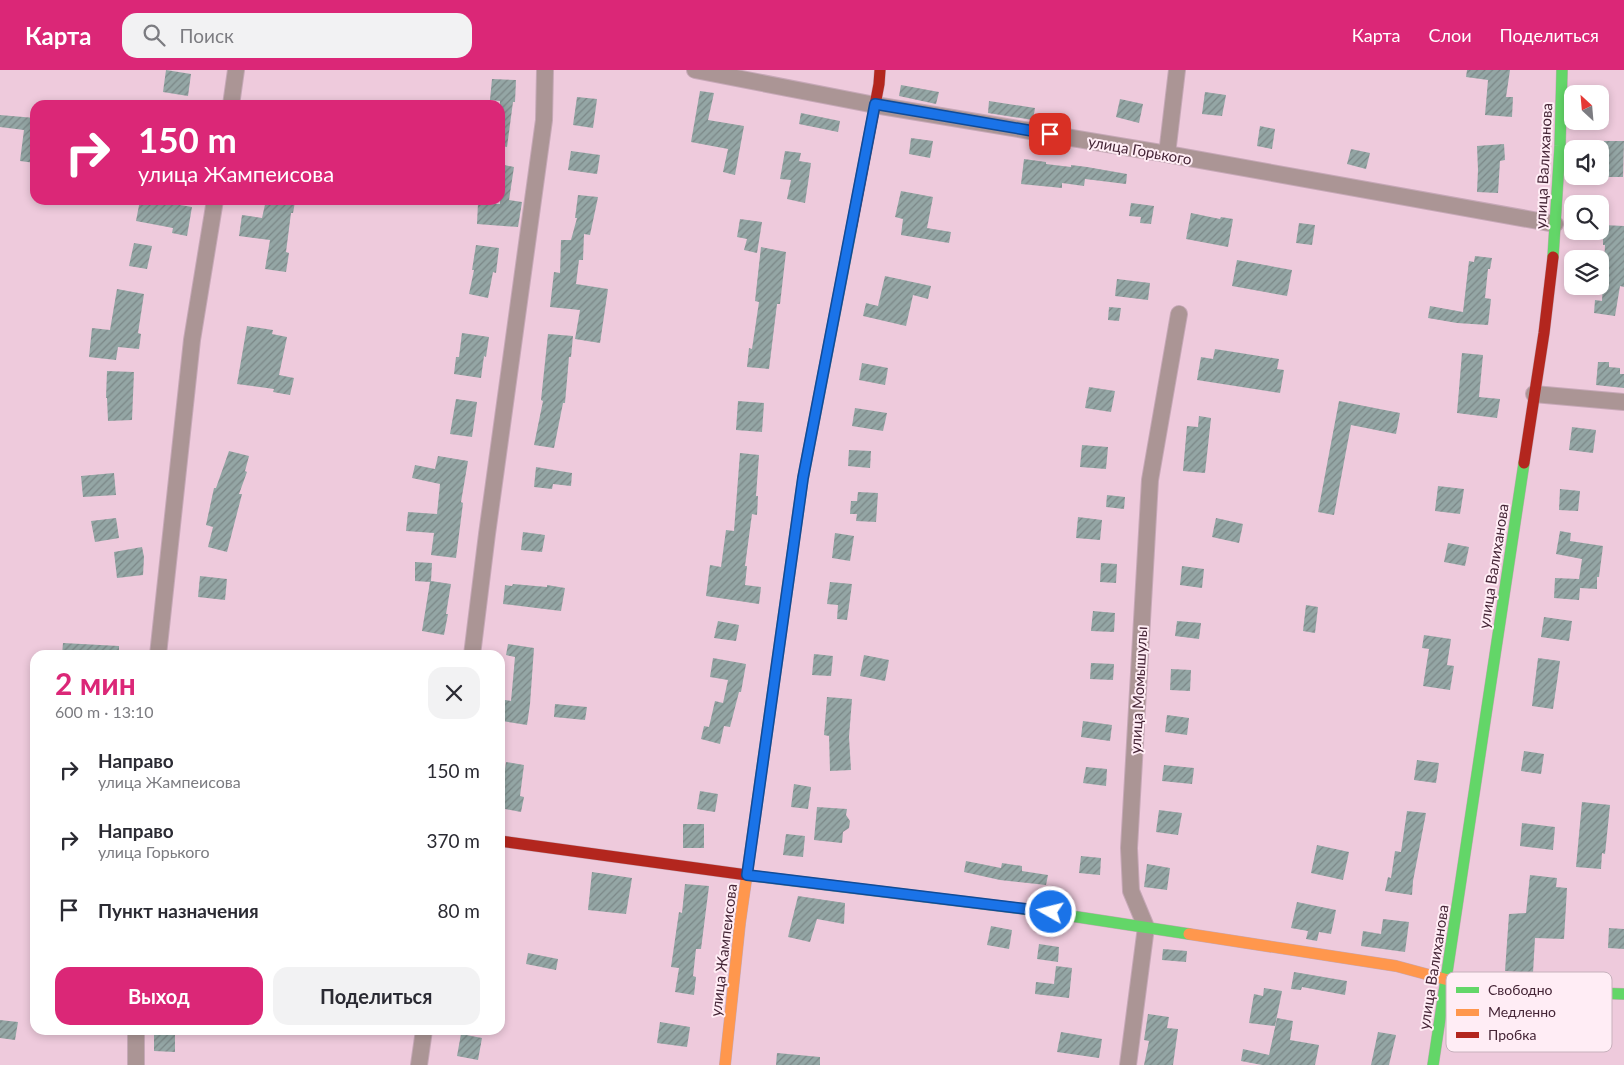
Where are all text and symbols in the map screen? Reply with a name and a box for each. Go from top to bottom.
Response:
search box [122,13,472,58]
text: Карта [25,21,92,50]
icon: search [140,21,168,49]
text: Поиск [180,24,234,47]
text: Карта [1352,24,1400,46]
text: Слои [1428,24,1472,46]
text: Поделиться [1500,24,1599,46]
north arrow [1564,85,1609,130]
map controls [1564,85,1609,295]
street label: улица Валиханова [1531,103,1555,229]
pin [1029,113,1071,155]
text: 150 m [138,118,237,160]
icon: right [55,120,120,185]
icon: arrive [1036,120,1064,148]
street label: улица Горького [1087,132,1193,168]
button: sound [1564,140,1609,185]
text: улица Жампеисова [138,160,334,187]
button: search [1564,195,1609,240]
button: layers [1564,250,1609,295]
street label: улица Валиханова [1474,502,1512,630]
street label: улица Момышулы [1126,626,1150,754]
text: 2 мин [55,665,136,701]
button: close [428,667,480,719]
text: 600 m · 13:10 [55,702,154,721]
text: Направо [98,749,174,772]
icon: right [55,756,83,784]
text: 150 m [426,759,480,782]
text: улица Жампеисова [98,772,241,791]
text: Направо [98,819,174,842]
icon: right [55,826,83,854]
text: 370 m [426,829,480,852]
text: улица Горького [98,842,210,861]
street label: улица Жампеисова [706,883,740,1017]
position arrow [1024,885,1076,937]
icon: arrive [55,896,83,924]
text: Пункт назначения [98,899,259,922]
text: 80 m [437,899,480,922]
street label: улица Валиханова [1414,903,1452,1031]
button: Выход [55,967,263,1025]
button: Поделиться [273,967,480,1025]
legend [1446,972,1612,1052]
text: Свободно [1488,981,1553,998]
text: Медленно [1488,1003,1556,1020]
text: Пробка [1488,1026,1536,1043]

